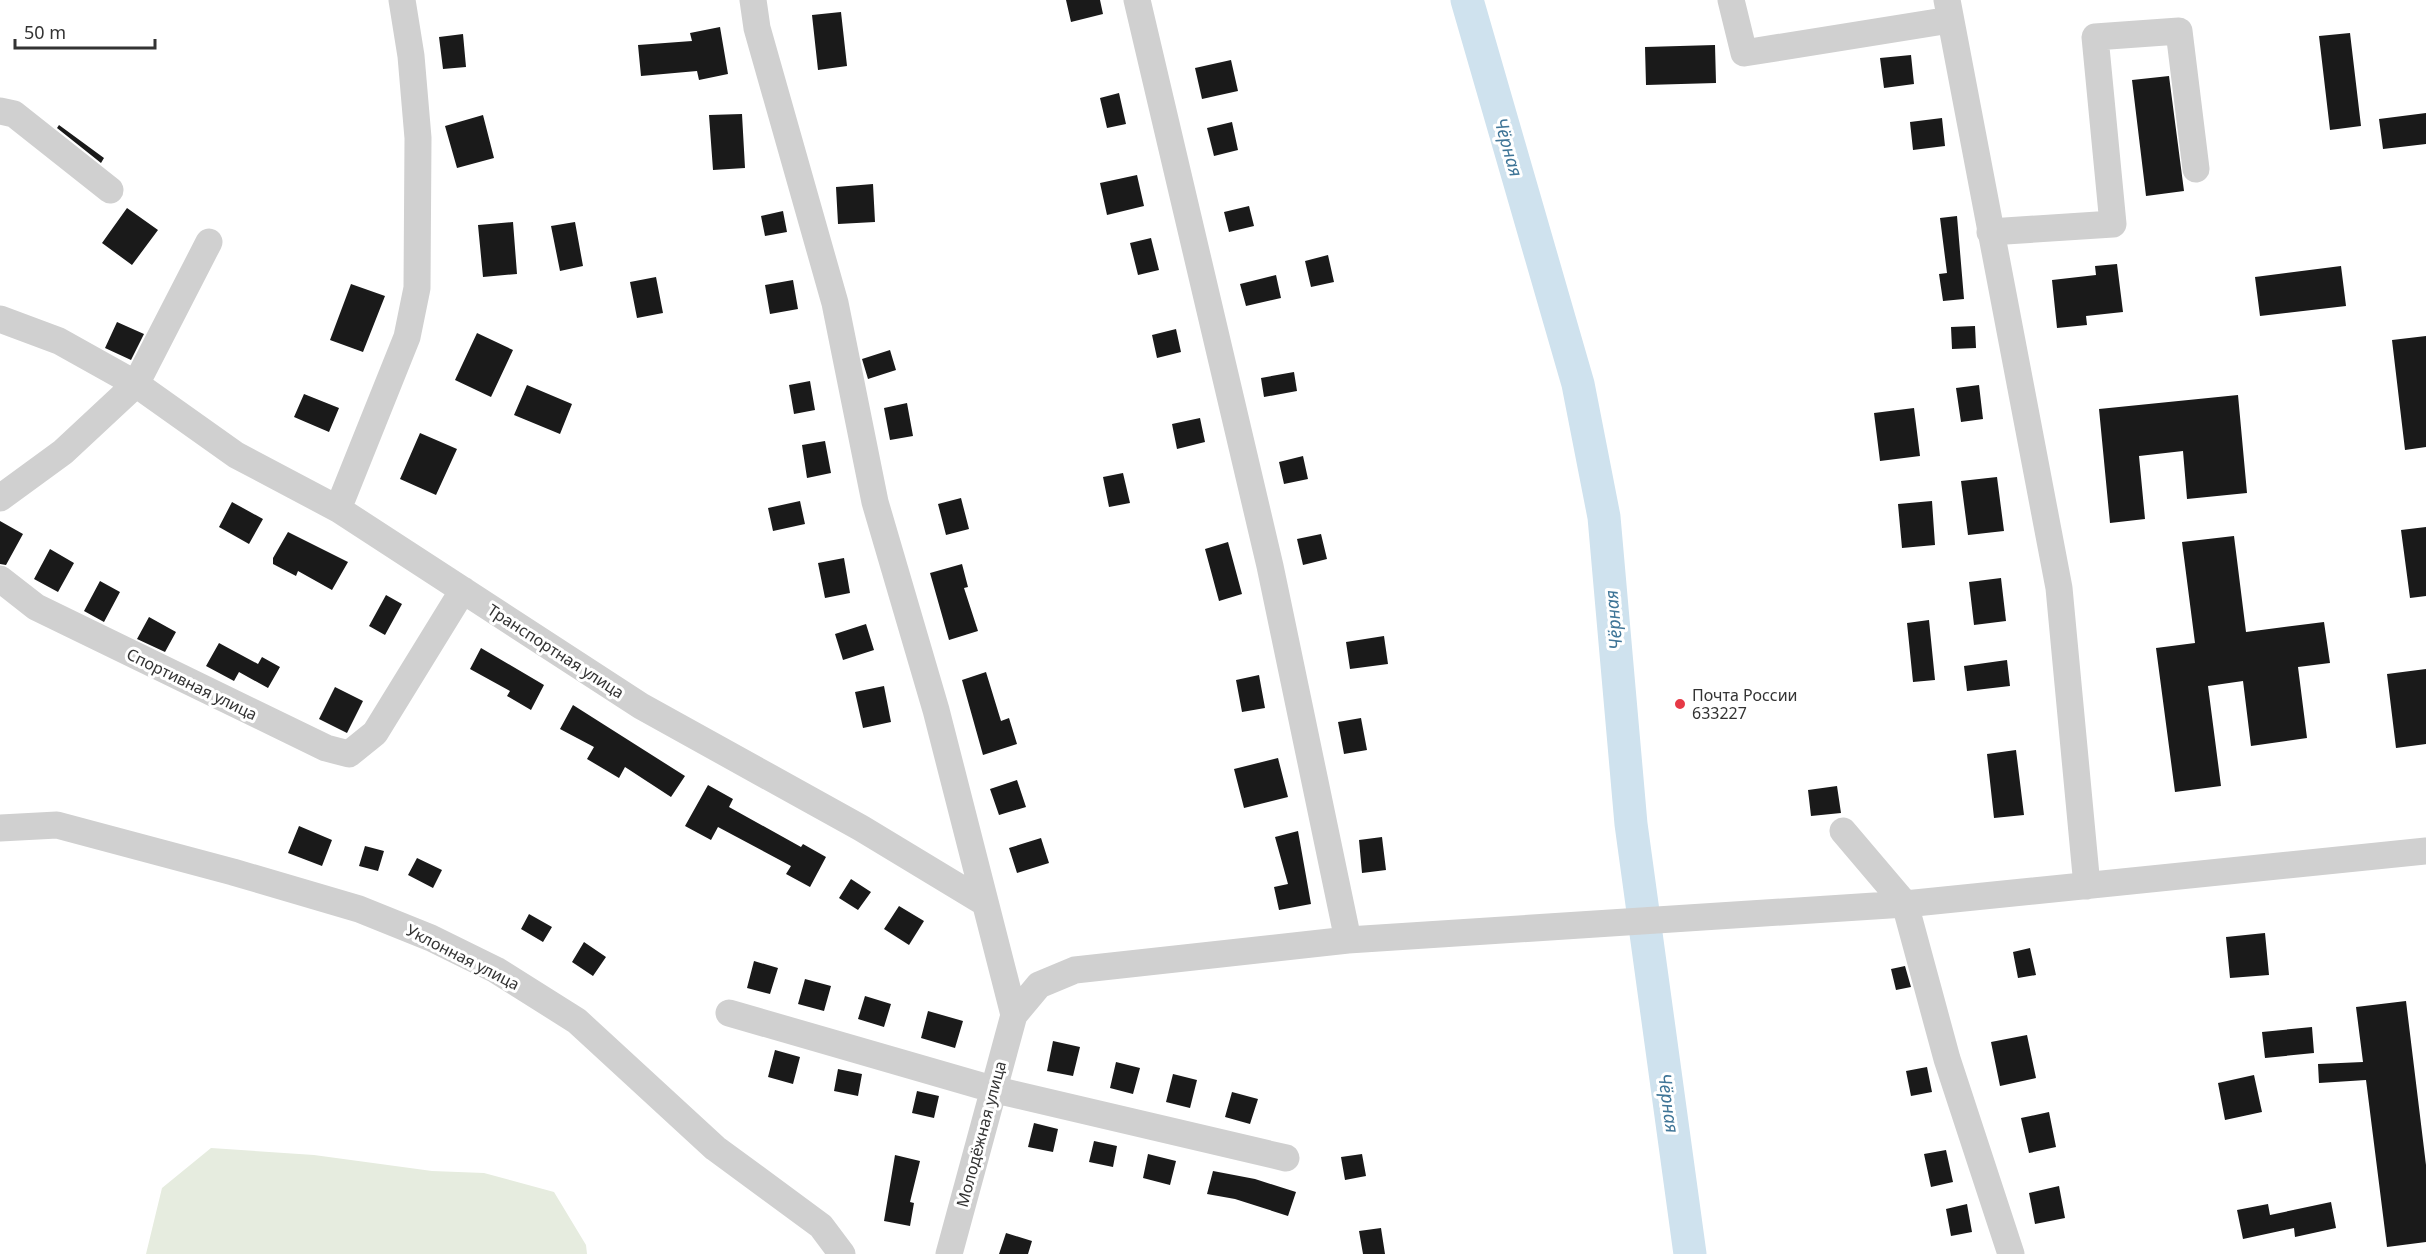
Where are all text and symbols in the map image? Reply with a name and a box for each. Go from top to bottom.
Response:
scale bar [15,12,154,50]
text: 50 m [24,20,66,44]
water label: Чёрная [1489,115,1529,179]
water label: Чёрная [1598,589,1628,651]
street label: Транспортная улица [484,599,628,703]
street label: Спортивная улица [123,643,261,725]
place label: Почта России 633227 [1692,684,1798,724]
marker: Почта России 633227 [1673,697,1687,711]
street label: Уклонная улица [403,919,523,995]
street label: Молодёжная улица [951,1058,1011,1210]
water label: Чёрная [1653,1072,1685,1134]

